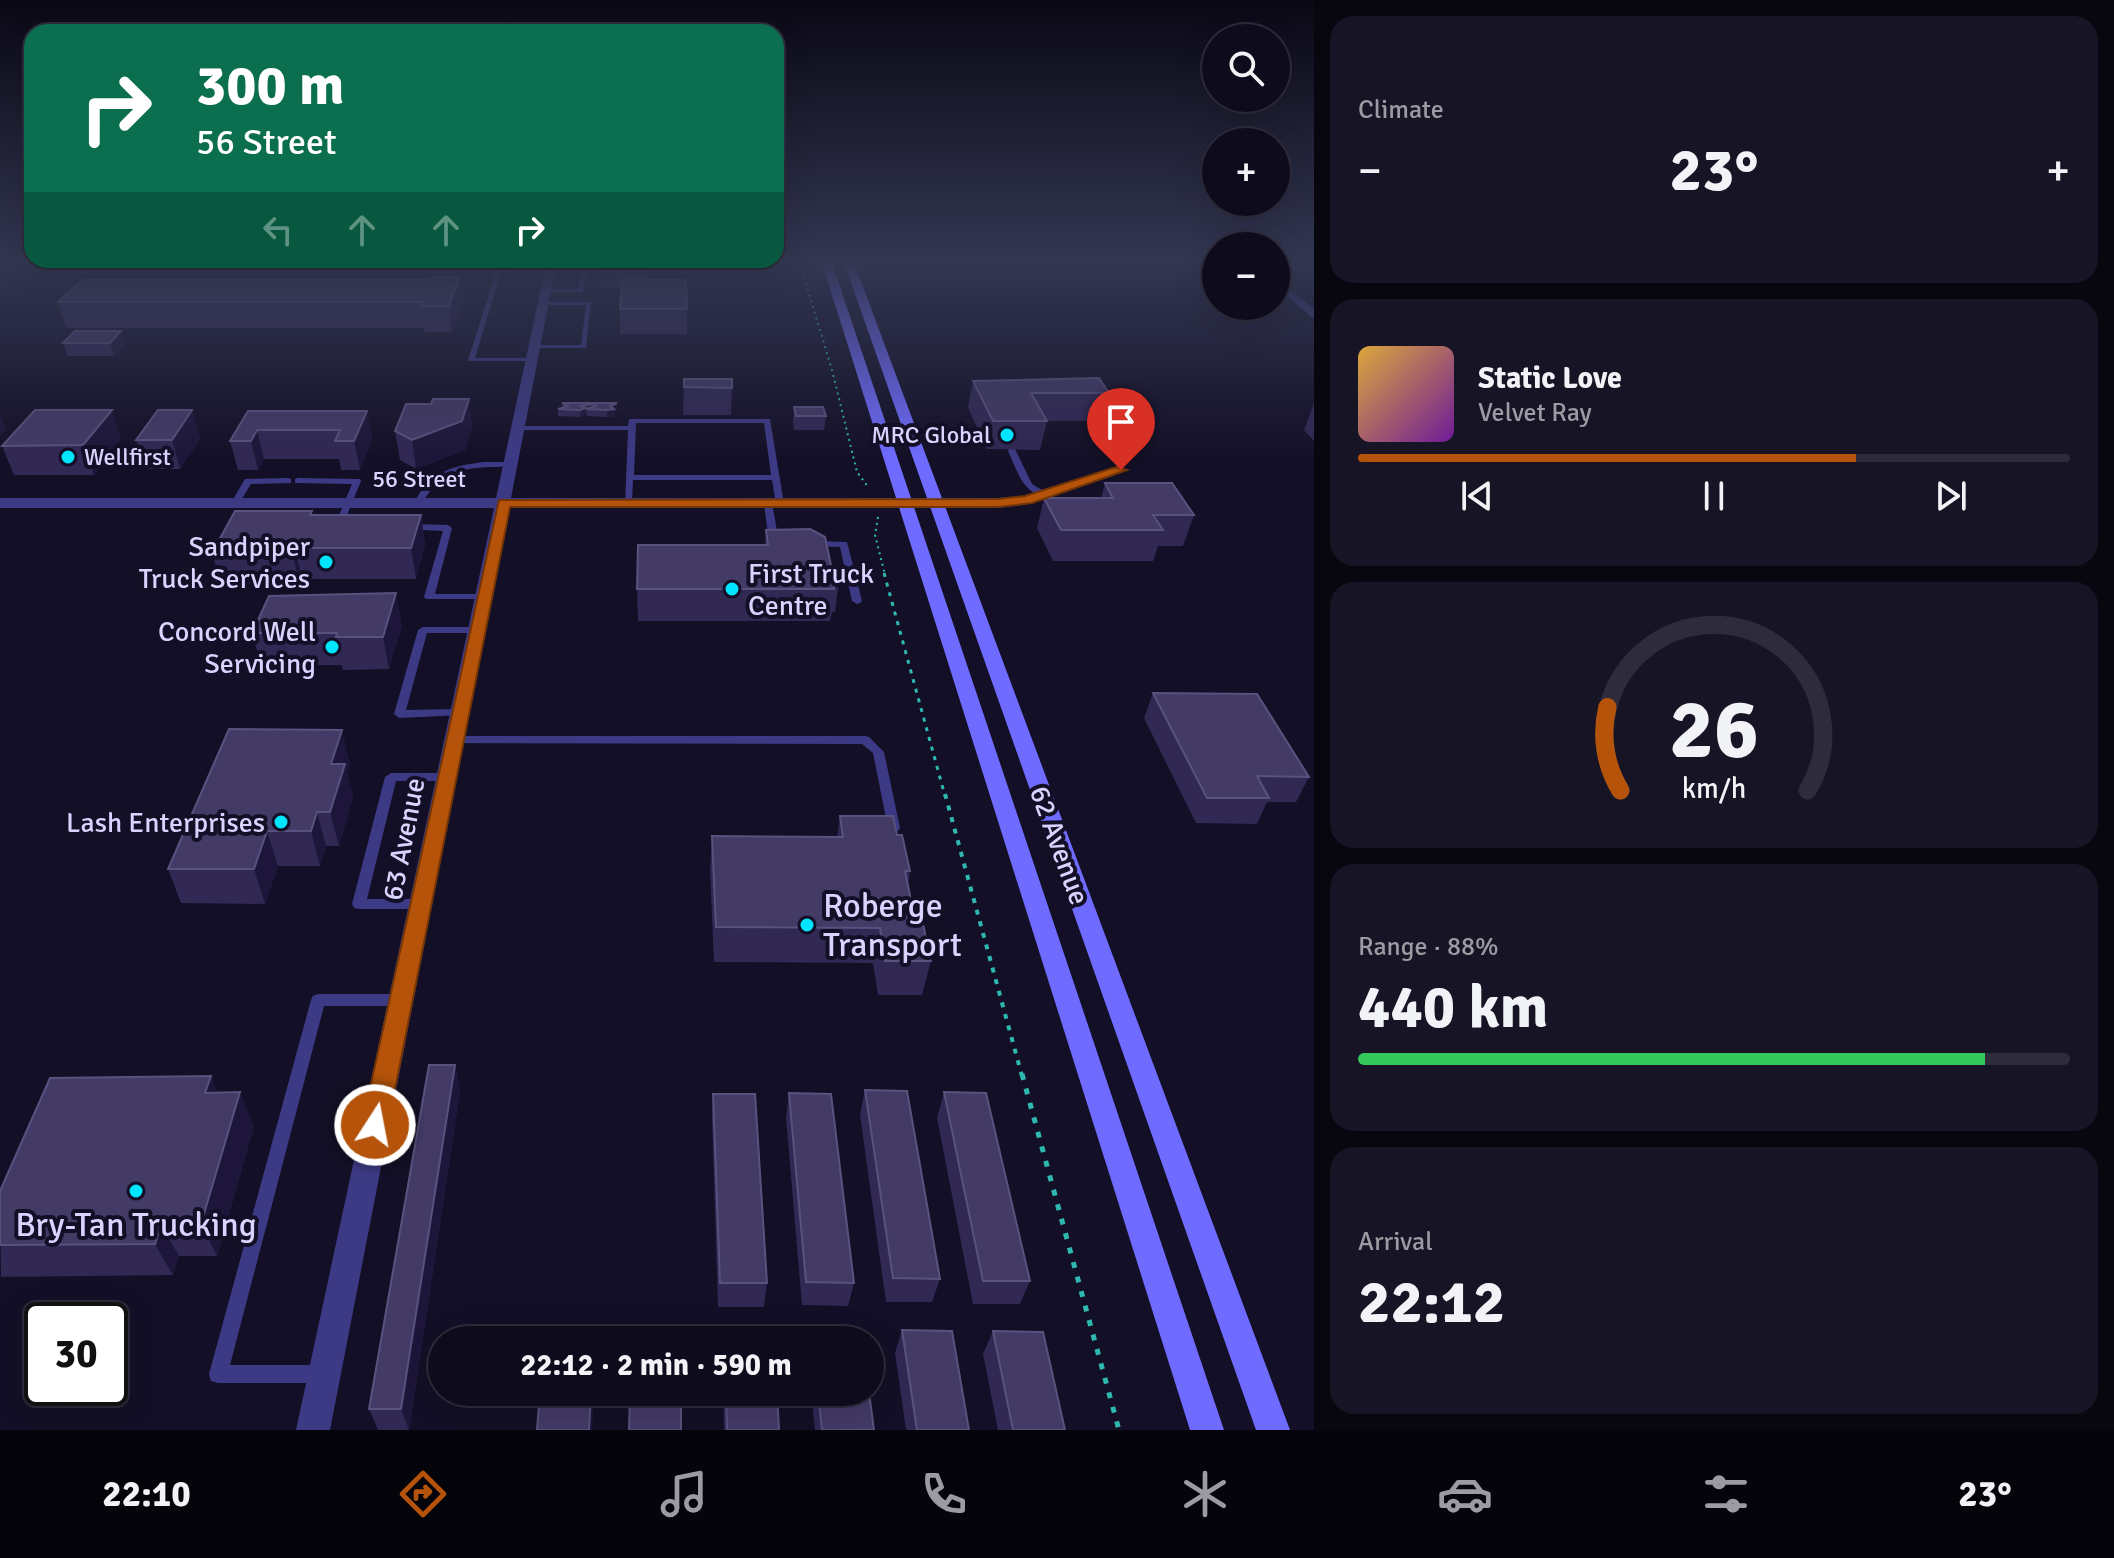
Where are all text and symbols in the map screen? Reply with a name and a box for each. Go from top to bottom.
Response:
map controls [1202,24,1290,320]
button: search [1202,24,1290,112]
text: 300 m [196,51,344,120]
icon: right [64,56,168,160]
text: Climate [1358,94,1444,126]
text: 56 Street [196,120,337,165]
button: + [1202,128,1290,216]
text: 23° [1670,134,1758,208]
text: − [1358,144,1382,198]
text: + [2046,144,2070,198]
icon: left [256,208,300,252]
icon: ahead [340,208,384,252]
icon: ahead [424,208,468,252]
icon: right [508,208,552,252]
button: − [1202,232,1290,320]
text: Static Love [1478,360,1622,397]
pin [1087,388,1155,470]
text: Velvet Ray [1478,397,1592,429]
icon: arrive [1099,400,1143,444]
place label: MRC Global [871,420,991,450]
marker: MRC Global [998,426,1016,444]
place label: Wellfirst [84,442,171,472]
marker: Wellfirst [59,448,77,466]
street label: 56 Street [372,464,466,494]
icon: previous [1455,474,1499,518]
icon: pause [1692,474,1736,518]
icon: next [1929,474,1973,518]
place label: Sandpiper Truck Services [139,530,311,596]
marker: Sandpiper Truck Services [317,553,335,571]
place label: First Truck Centre [748,557,874,623]
marker: First Truck Centre [723,580,741,598]
place label: Concord Well Servicing [158,615,316,681]
marker: Concord Well Servicing [323,638,341,656]
text: 26 [1669,679,1759,781]
text: km/h [1682,771,1746,806]
street label: 63 Avenue [375,775,432,903]
street label: 62 Avenue [1022,781,1096,909]
place label: Lash Enterprises [66,806,265,840]
marker: Lash Enterprises [272,813,290,831]
place label: Roberge Transport [823,885,962,966]
marker: Roberge Transport [798,916,816,934]
text: Range · 88% [1358,931,1499,963]
text: 440 km [1358,971,1548,1045]
position arrow [333,1083,417,1167]
marker: Bry-Tan Trucking [127,1182,145,1200]
place label: Bry-Tan Trucking [15,1204,257,1246]
text: Arrival [1358,1226,1433,1258]
text: 22:12 [1358,1266,1505,1340]
speed limit sign: 30 [24,1302,128,1406]
text: 22:12 · 2 min · 590 m [520,1347,792,1384]
icon: directions [395,1466,451,1522]
icon: music [656,1466,712,1522]
icon: phone [916,1466,972,1522]
icon: climate [1177,1466,1233,1522]
icon: car [1437,1466,1493,1522]
icon: filters [1698,1466,1754,1522]
text: 22:10 [102,1472,191,1517]
text: 23° [1958,1472,2012,1517]

